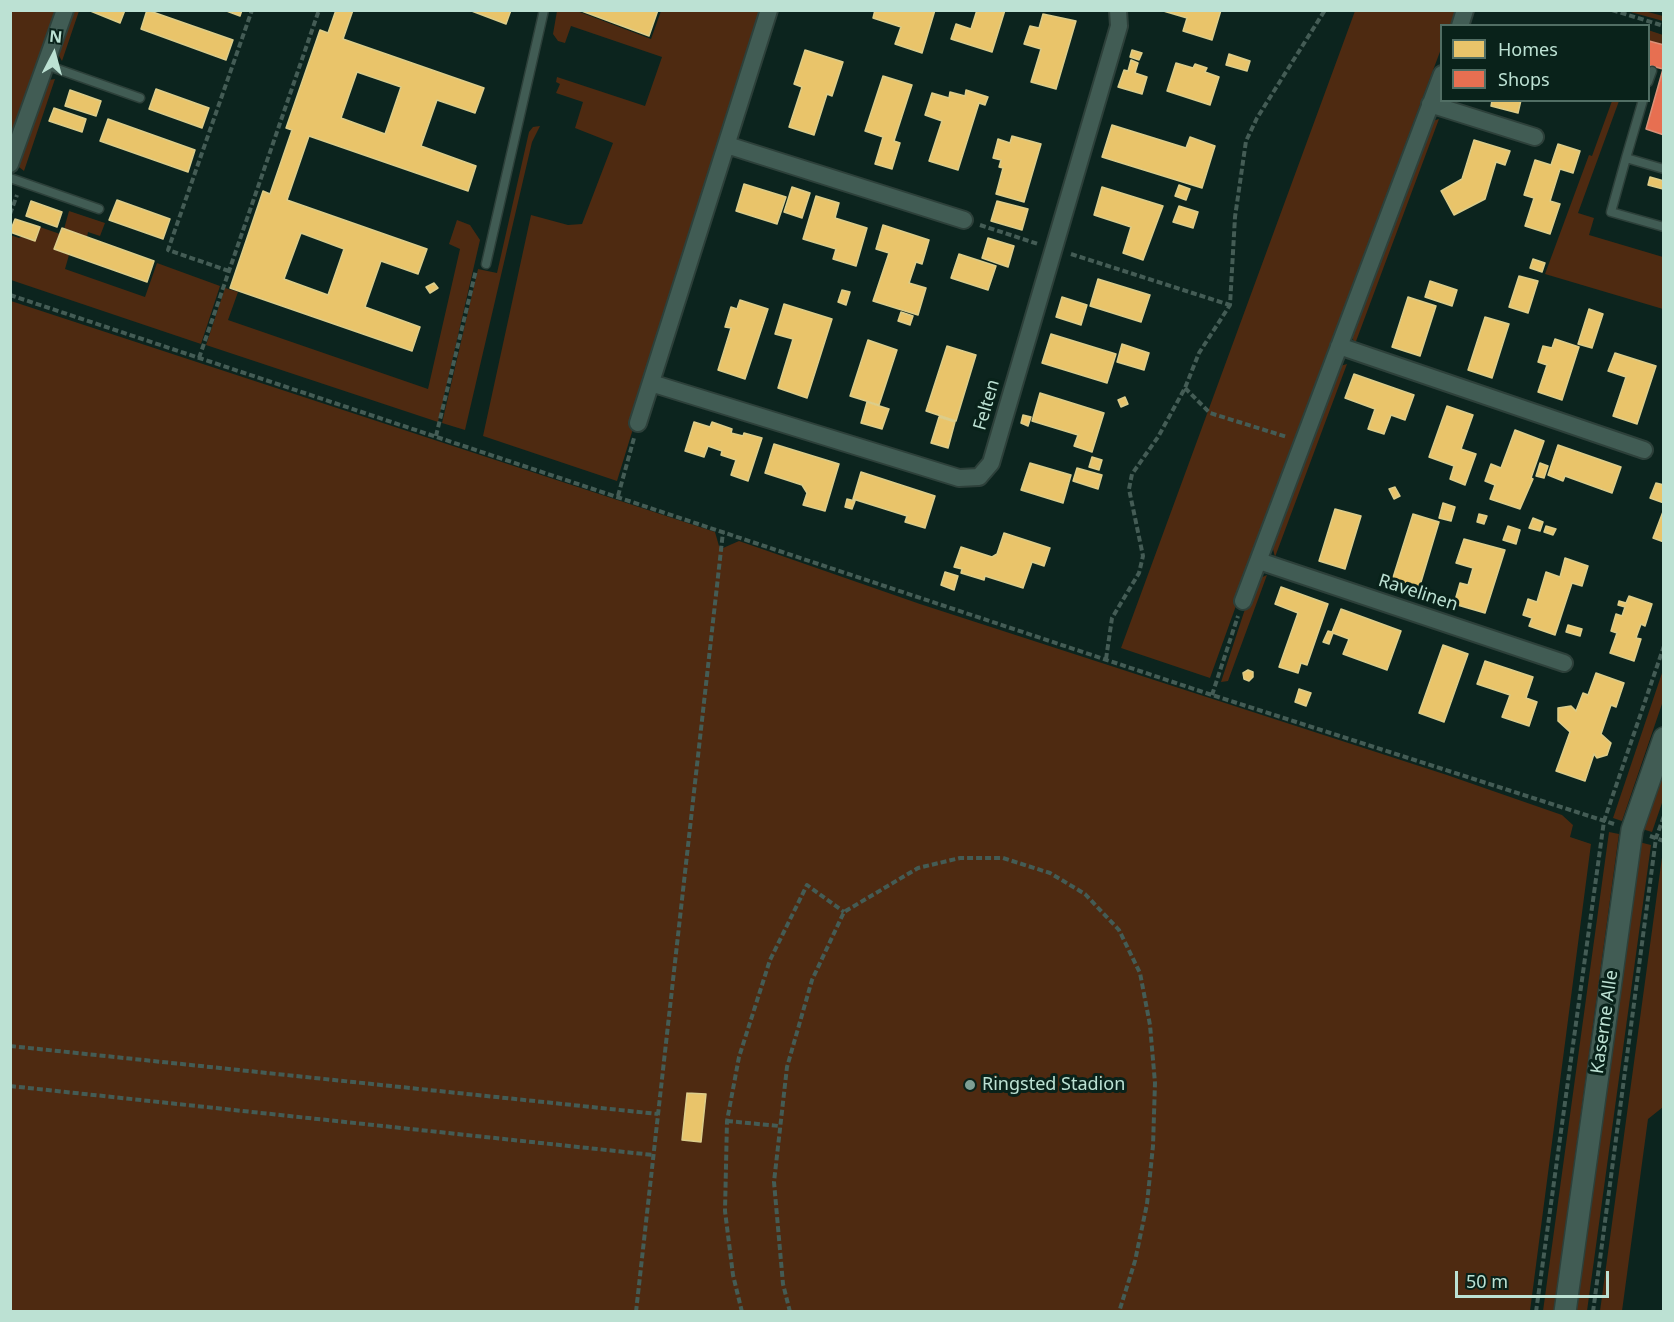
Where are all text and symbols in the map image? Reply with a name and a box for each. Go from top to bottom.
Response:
north arrow [24,24,84,84]
text: N [48,24,63,48]
legend [1440,24,1650,102]
text: Homes [1498,37,1558,61]
text: Shops [1498,67,1550,91]
street label: Felten [969,377,1005,433]
street label: Ravelinen [1376,570,1460,616]
street label: Kaserne Alle [1587,969,1623,1075]
place label: Ringsted Stadion [982,1074,1125,1096]
marker: Ringsted Stadion [963,1078,977,1092]
scale bar [1458,1259,1612,1297]
text: 50 m [1466,1269,1508,1293]

